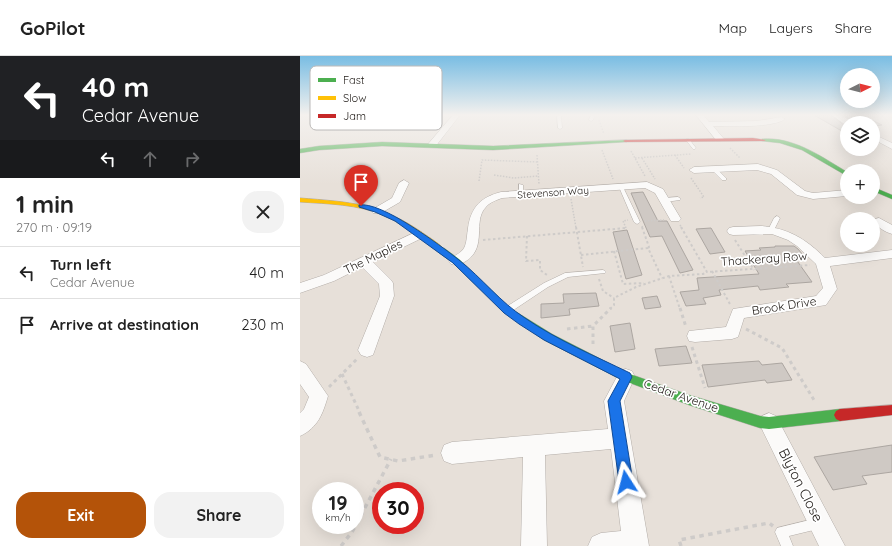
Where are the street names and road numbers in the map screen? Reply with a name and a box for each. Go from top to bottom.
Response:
street label: Stevenson Way [517,184,589,201]
street label: The Maples [341,236,405,277]
street label: Thackeray Row [720,248,808,269]
street label: Brook Drive [751,293,818,318]
street label: Cedar Avenue [642,376,721,415]
street label: Blyton Close [775,445,827,525]

